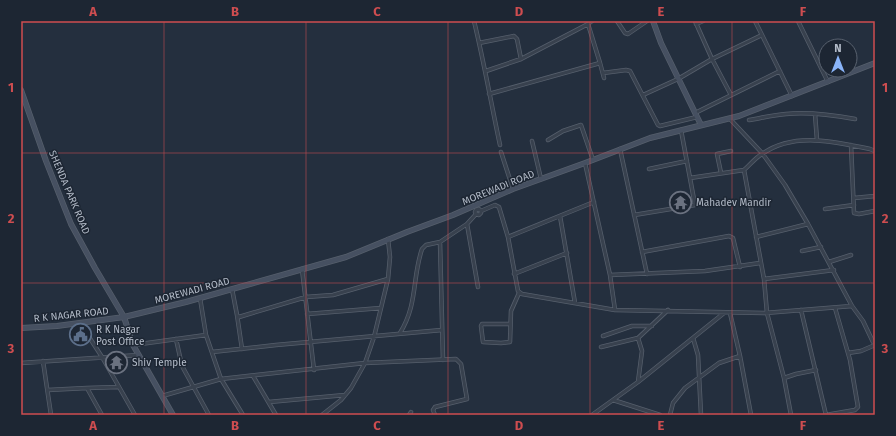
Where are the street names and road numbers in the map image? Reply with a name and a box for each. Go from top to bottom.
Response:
street label: SHENDA PARK ROAD [46,149,92,236]
street label: MOREWADI ROAD [460,168,536,208]
street label: MOREWADI ROAD [154,275,231,307]
street label: R K NAGAR ROAD [33,305,109,325]

